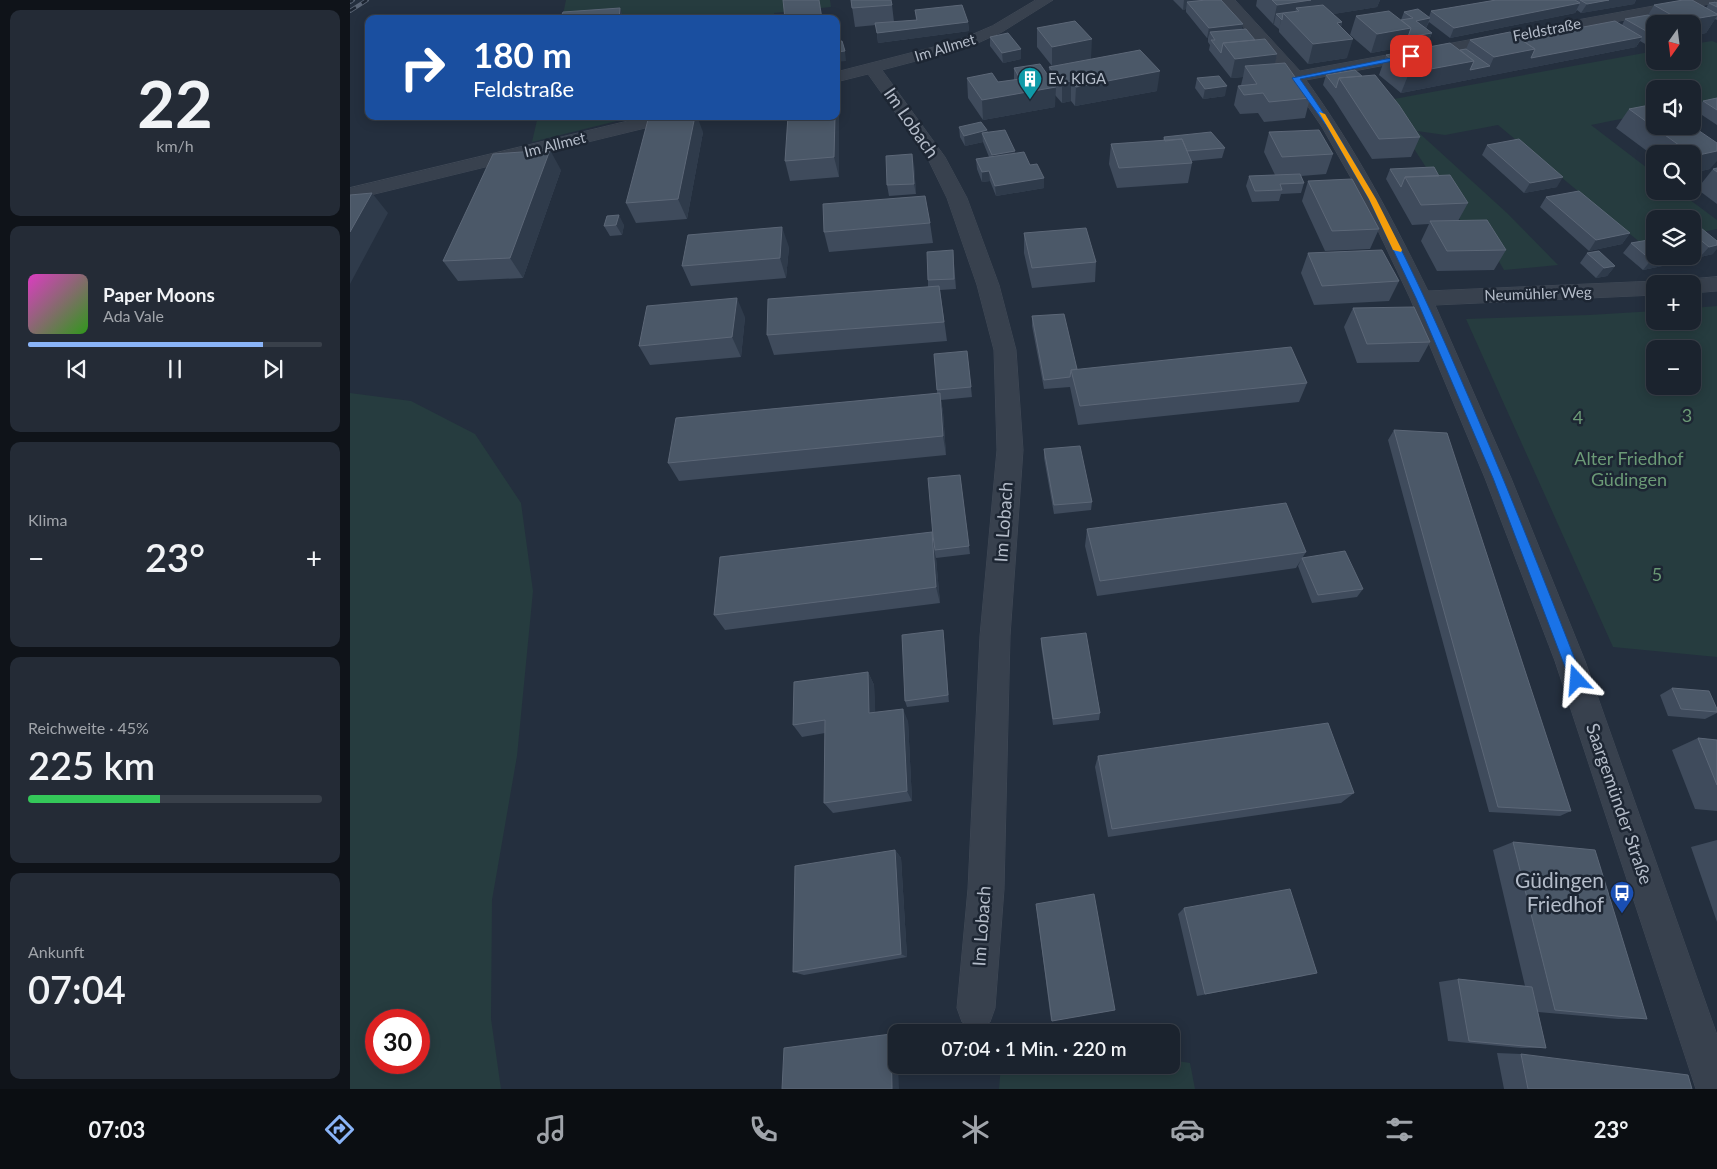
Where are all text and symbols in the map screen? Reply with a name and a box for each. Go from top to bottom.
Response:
street label: Feldstraße [1511,14,1582,44]
north arrow [1646,15,1701,70]
map controls [1646,15,1701,395]
street label: Im Allmet [912,29,978,65]
text: 180 m [473,33,572,75]
icon: right [390,35,455,100]
pin [1390,35,1432,77]
icon: arrive [1397,42,1425,70]
text: 22 [137,64,213,142]
building icon: Ev. KIGA [1017,66,1043,100]
place label: Ev. KIGA [1048,69,1107,87]
text: Feldstraße [473,75,574,102]
button: sound [1646,80,1701,135]
street label: Im Lobach [880,83,944,162]
street label: Im Allmet [522,128,588,160]
text: km/h [156,136,194,155]
button: search [1646,145,1701,200]
button: layers [1646,210,1701,265]
button: + [1646,275,1701,330]
street label: Neumühler Weg [1484,282,1592,304]
text: Paper Moons [103,283,215,306]
text: Ada Vale [103,306,164,325]
button: − [1646,340,1701,395]
icon: previous [63,355,91,383]
icon: pause [161,355,189,383]
icon: next [259,355,287,383]
park label: 3 [1682,404,1692,426]
park label: 4 [1573,406,1583,428]
park label: Alter Friedhof Güdingen [1574,447,1684,490]
street label: Im Lobach [989,481,1017,563]
text: Klima [28,510,67,529]
text: 23° [145,534,205,580]
text: − [28,541,44,575]
text: + [306,541,322,575]
park label: 5 [1652,563,1662,585]
position arrow [1550,653,1602,705]
text: Reichweite · 45% [28,718,149,737]
street label: Saargemünder Straße [1582,720,1658,887]
text: 225 km [28,742,155,788]
place label: Güdingen Friedhof [1515,867,1605,916]
bus stop icon: Güdingen Friedhof [1609,880,1635,914]
street label: Im Lobach [967,885,995,967]
text: Ankunft [28,942,85,961]
text: 07:04 [28,966,126,1012]
speed limit sign: 30 [365,1009,430,1074]
text: 07:04 · 1 Min. · 220 m [942,1037,1126,1060]
icon: directions [322,1112,357,1147]
icon: music [534,1112,569,1147]
icon: phone [746,1112,781,1147]
icon: climate [958,1112,993,1147]
icon: car [1170,1112,1205,1147]
icon: filters [1382,1112,1417,1147]
text: 07:03 [88,1116,145,1143]
text: 23° [1594,1116,1628,1143]

